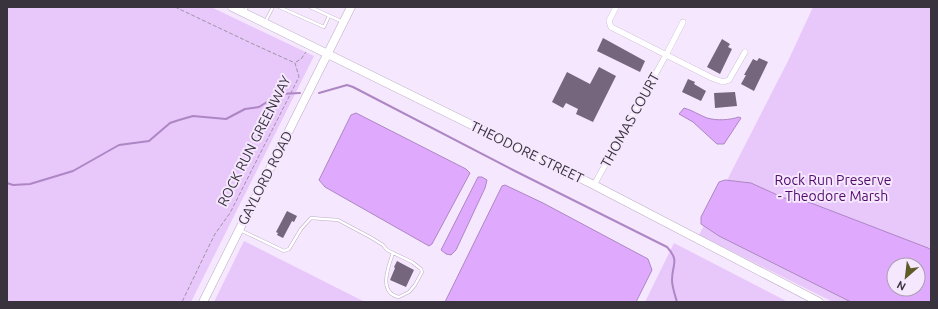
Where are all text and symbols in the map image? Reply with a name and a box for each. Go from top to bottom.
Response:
street label: THOMAS COURT [597,70,663,170]
street label: ROCK RUN GREENWAY [214,73,294,209]
street label: THEODORE STREET [468,118,586,186]
street label: GAYLORD ROAD [234,128,296,228]
park label: Rock Run Preserve - Theodore Marsh [775,172,891,204]
north arrow [886,257,926,297]
text: N [895,279,908,293]

